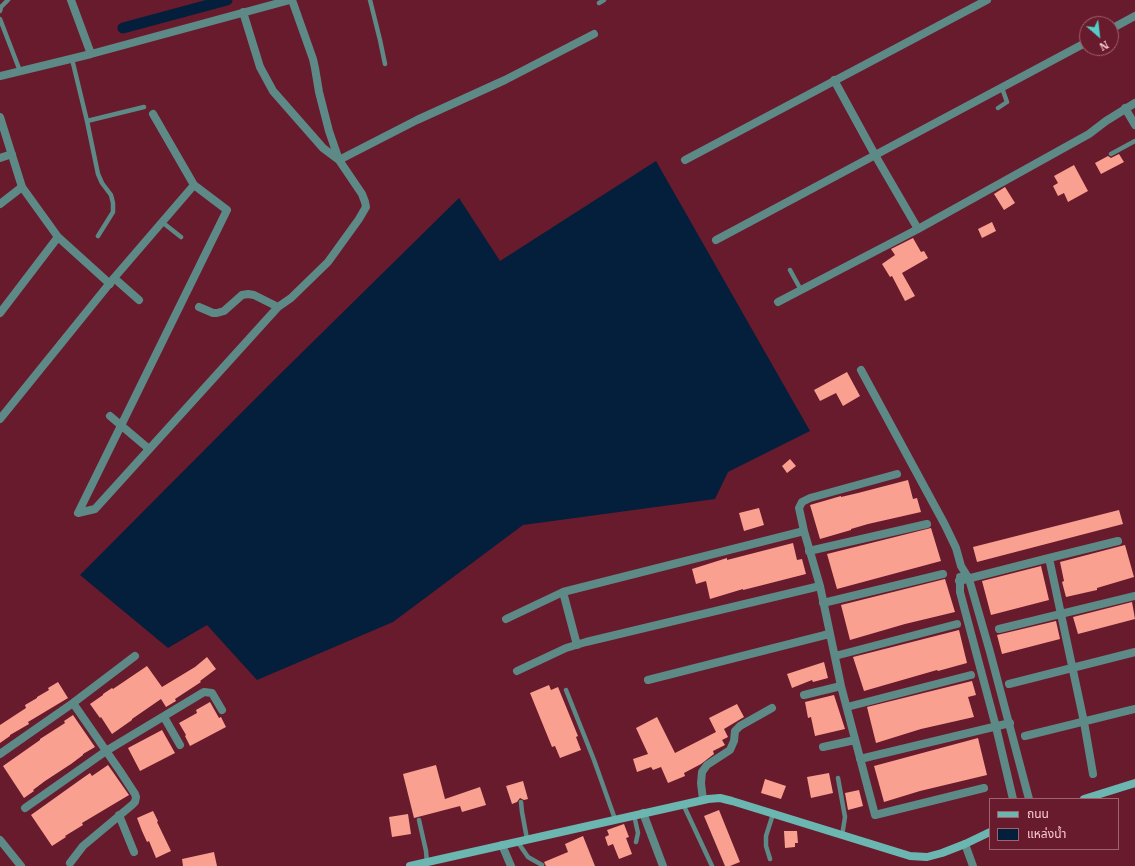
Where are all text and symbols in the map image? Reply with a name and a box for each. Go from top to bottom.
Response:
north arrow [1079,16,1119,56]
text: N [1097,37,1111,54]
legend [989,798,1119,850]
text: ถนน [1027,806,1049,821]
text: แหล่งน้ำ [1027,826,1066,841]

